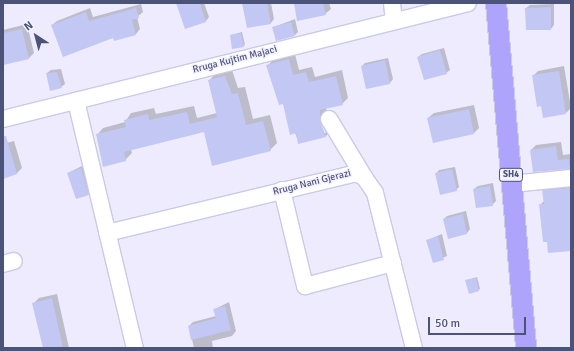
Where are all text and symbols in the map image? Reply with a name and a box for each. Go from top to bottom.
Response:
north arrow [16,16,56,56]
text: N [22,18,36,33]
street label: Rruga Kujtim Majaci [192,44,278,76]
street label: Rruga Nani Gjerazi [272,168,352,198]
road number: SH4 [498,168,524,182]
scale bar [430,309,528,335]
text: 50 m [435,316,460,331]

